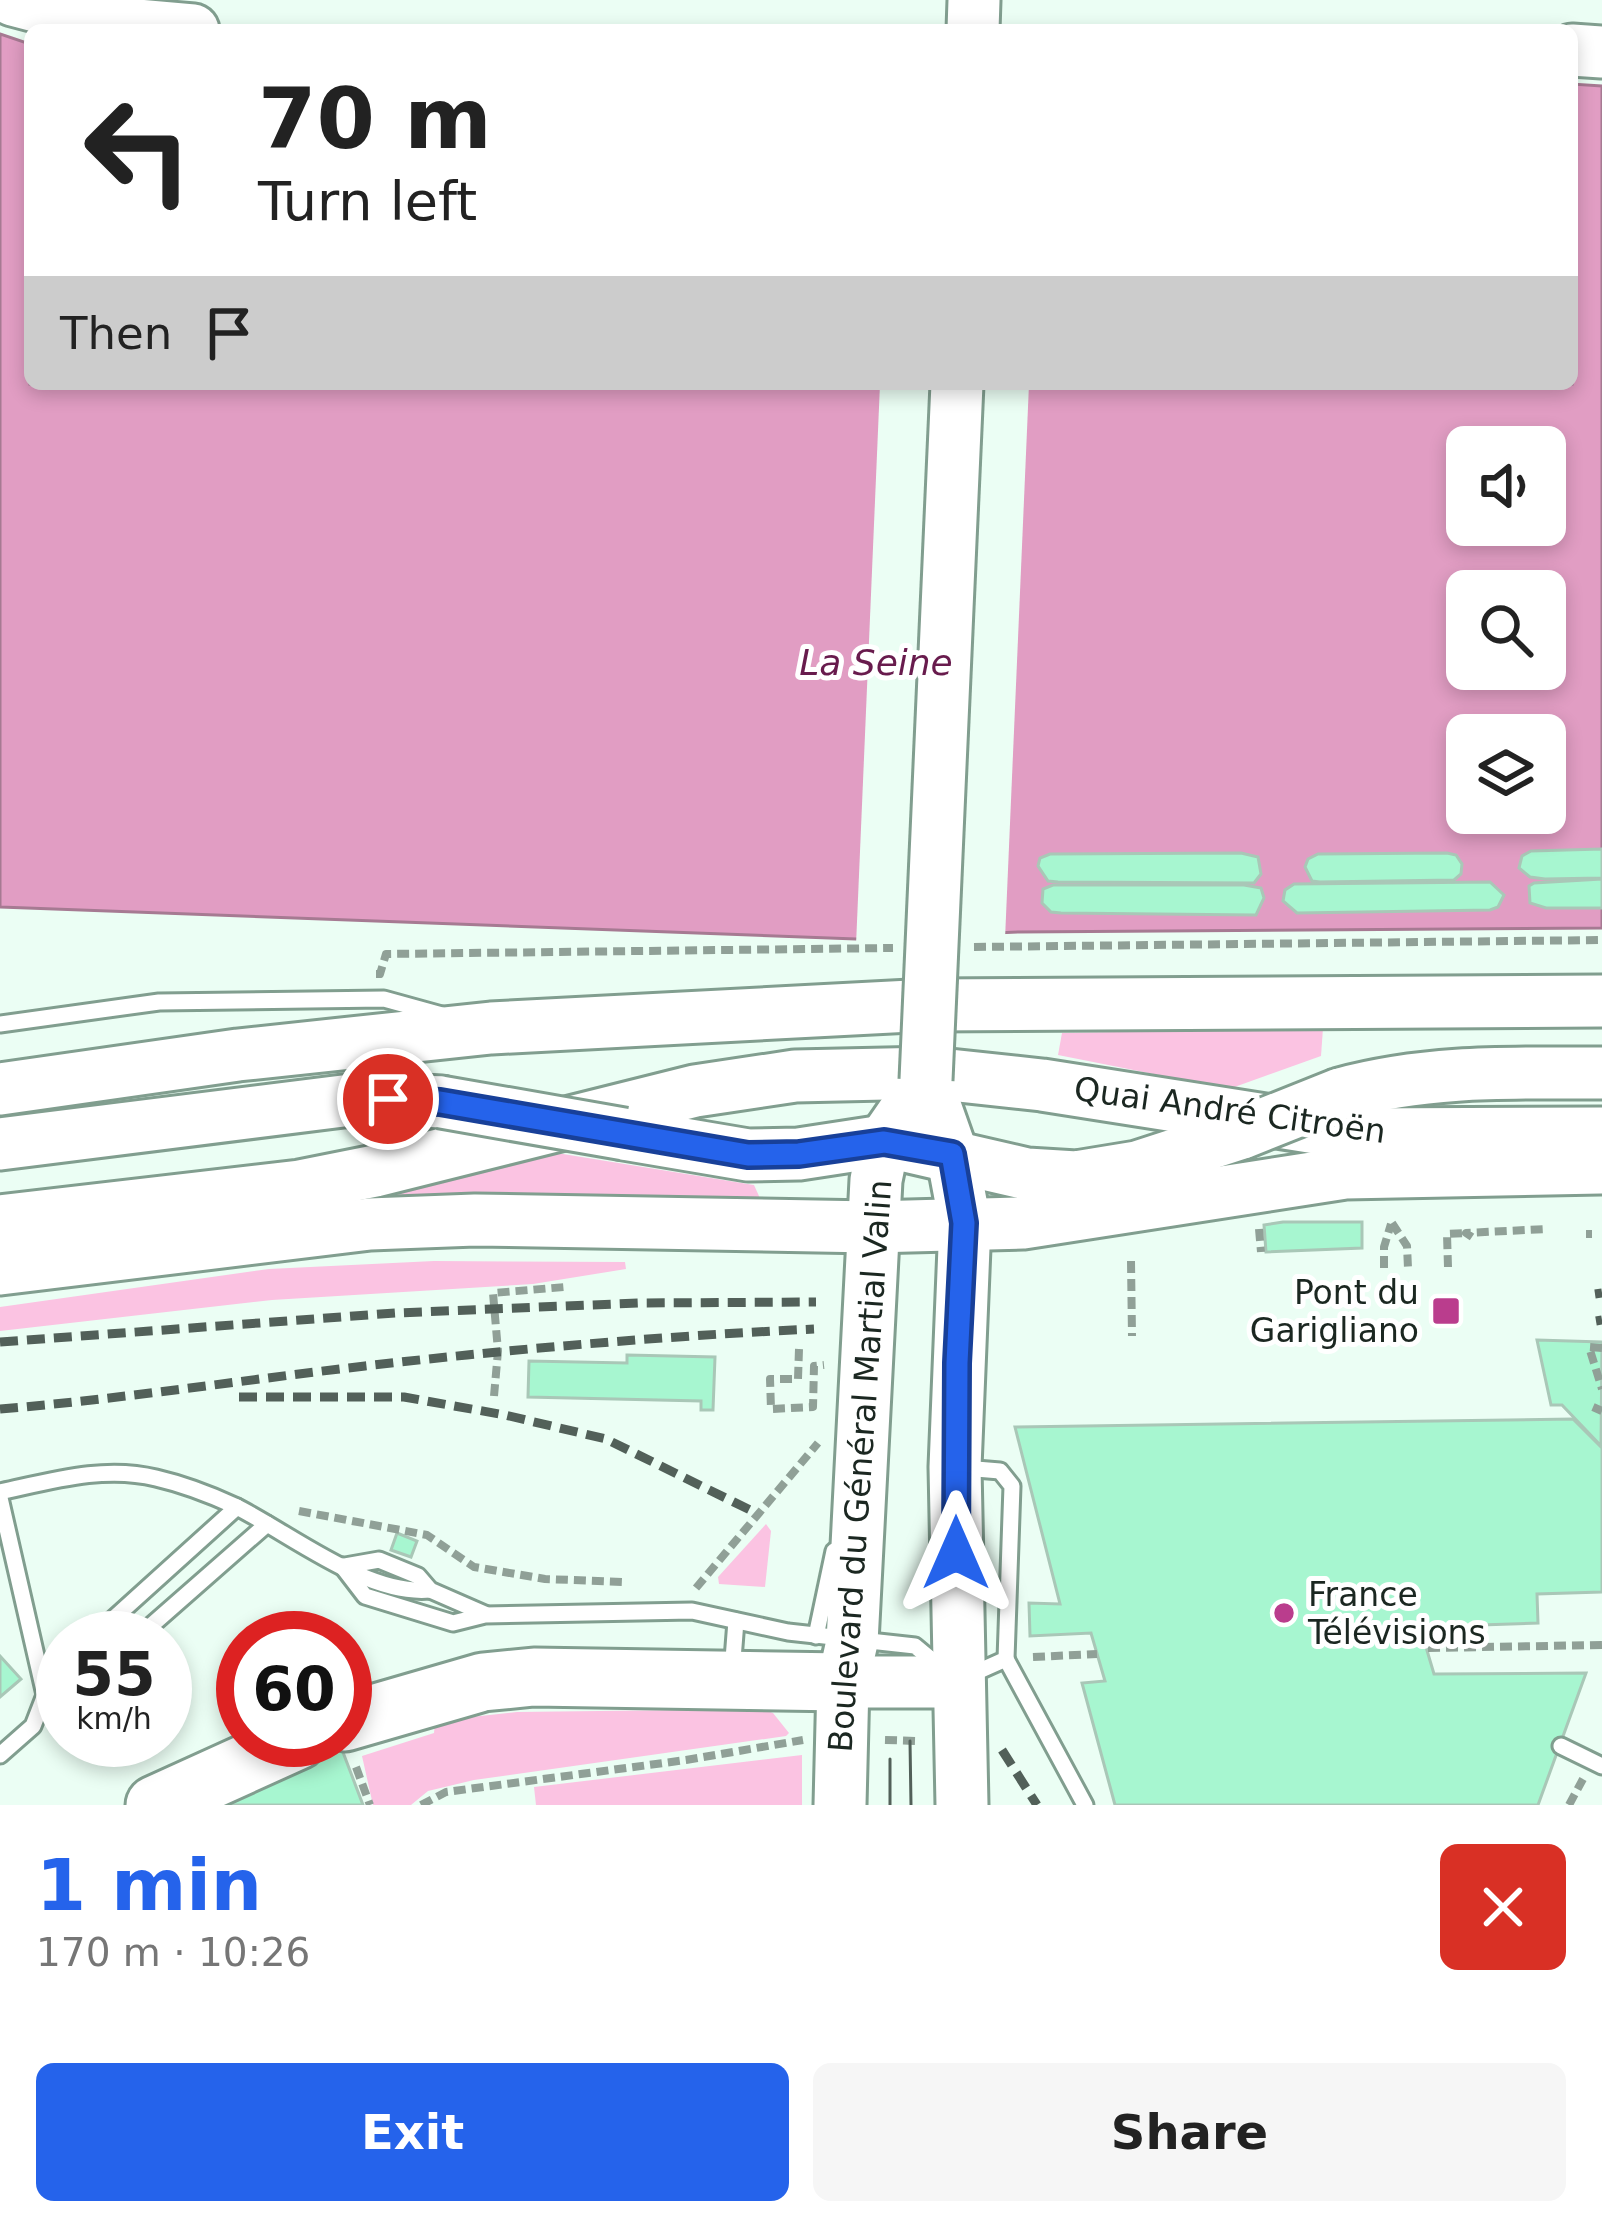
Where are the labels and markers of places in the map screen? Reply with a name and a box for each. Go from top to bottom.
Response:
pin [337,1048,439,1150]
place label: Pont du Garigliano [1250,1273,1419,1350]
marker: Pont du Garigliano [1430,1295,1462,1327]
place label: France Télévisions [1307,1575,1486,1652]
marker: France Télévisions [1271,1600,1297,1626]

